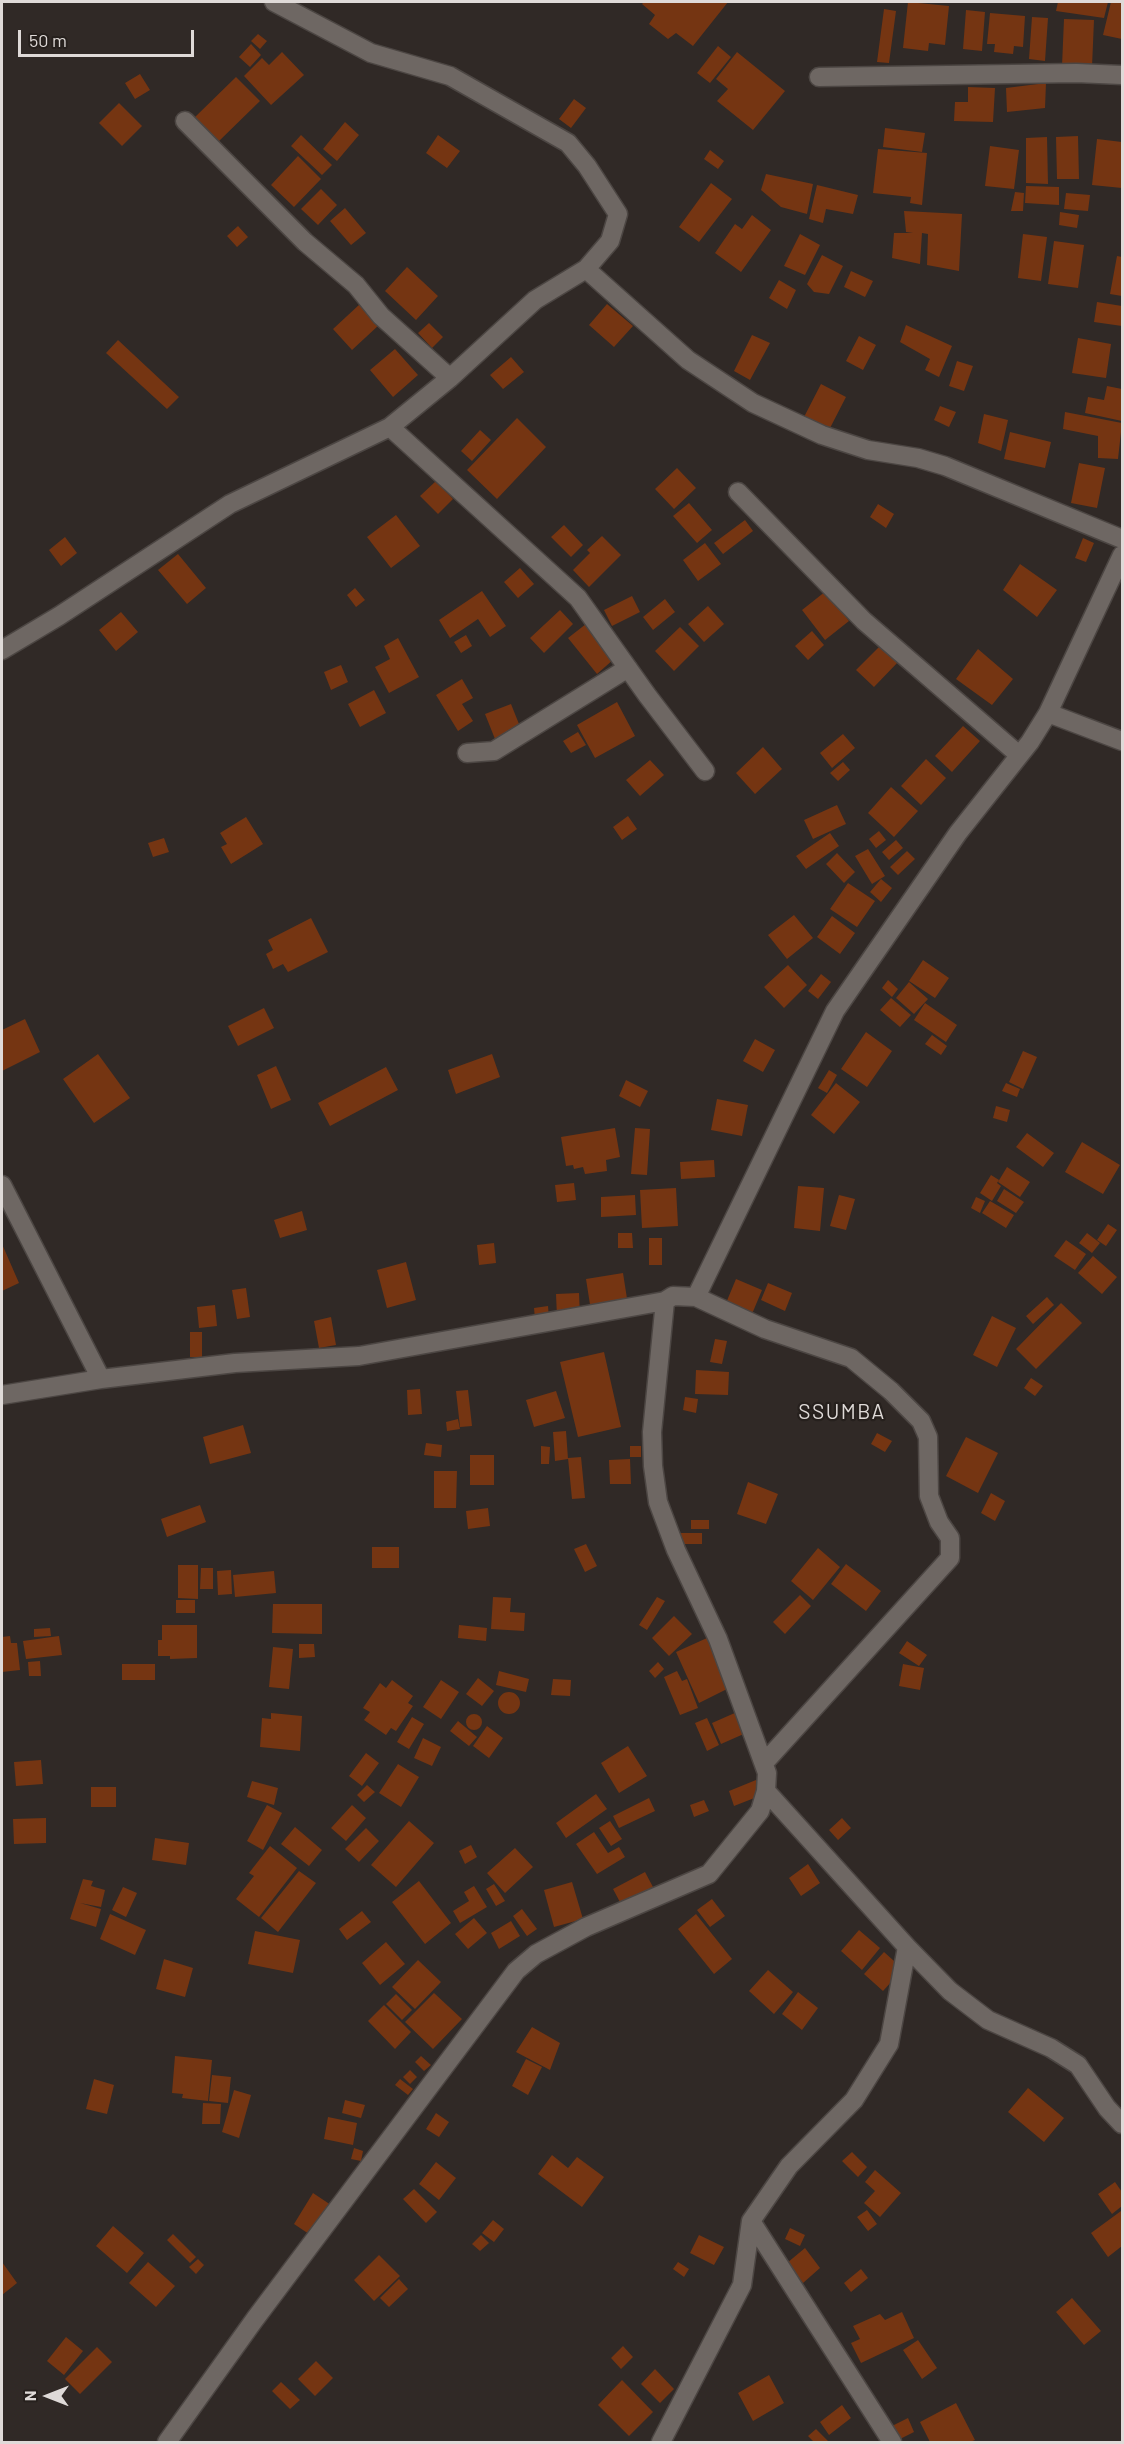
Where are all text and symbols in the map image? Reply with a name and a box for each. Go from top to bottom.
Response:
scale bar [21,18,196,56]
text: 50 m [29,29,67,51]
district label: SSUMBA [798,1399,886,1425]
north arrow [18,2366,78,2426]
text: N [20,2391,39,2401]

